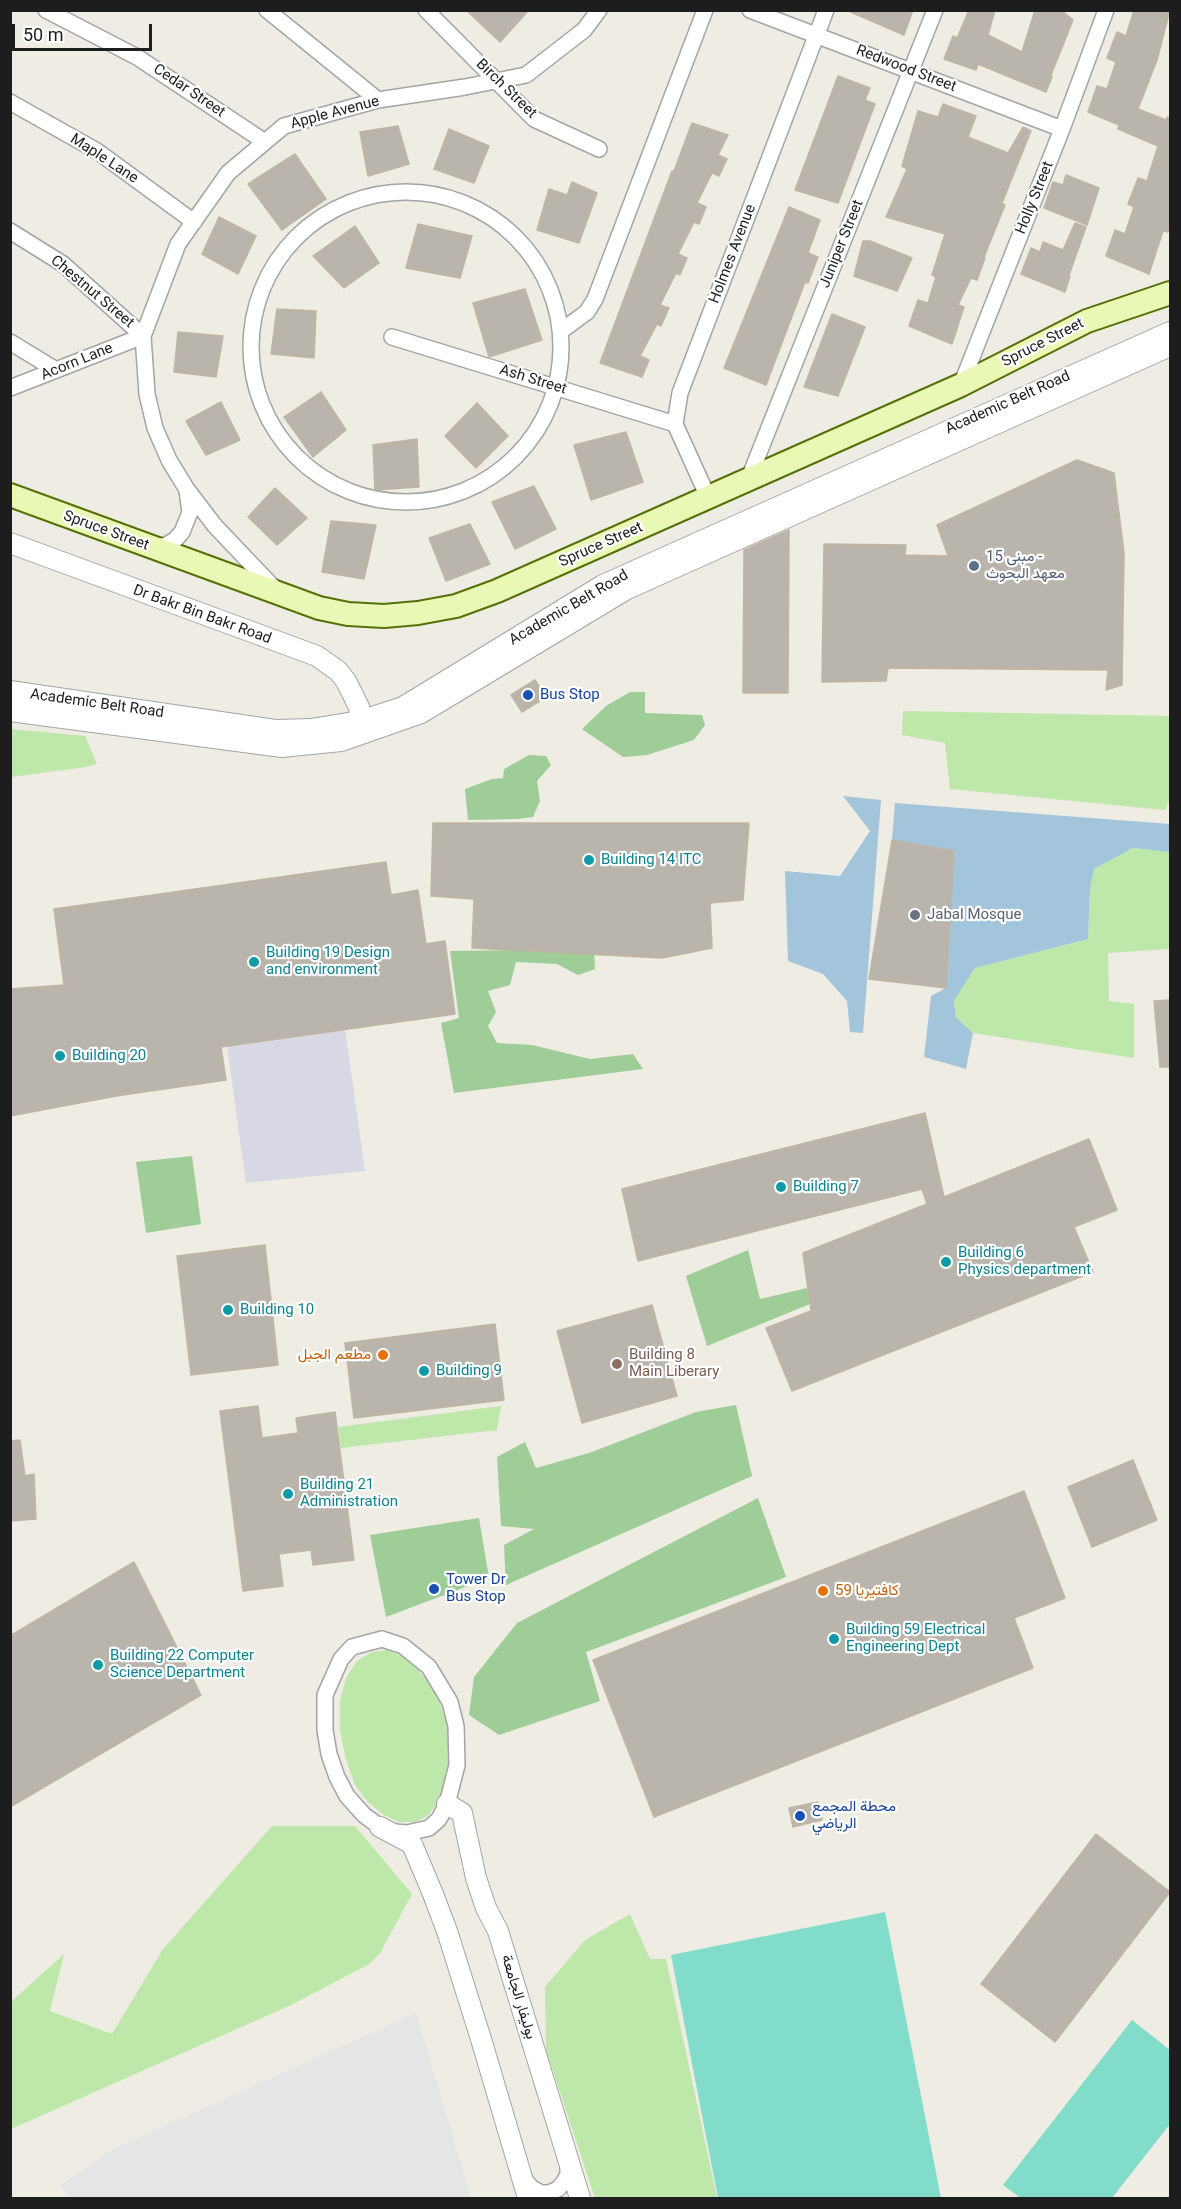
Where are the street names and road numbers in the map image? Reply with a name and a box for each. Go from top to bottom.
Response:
street label: Redwood Street [853,42,959,96]
street label: Birch Street [472,56,540,122]
street label: Cedar Street [150,60,228,122]
street label: Apple Avenue [289,93,381,133]
street label: Maple Lane [67,130,141,188]
street label: Holly Street [1012,159,1058,237]
street label: Juniper Street [816,197,868,291]
street label: Holmes Avenue [706,202,760,306]
street label: Chestnut Street [47,252,137,332]
street label: Spruce Street [999,315,1087,371]
street label: Acorn Lane [39,339,115,385]
street label: Ash Street [497,361,569,399]
street label: Academic Belt Road [943,367,1073,439]
street label: Spruce Street [61,507,151,555]
street label: Spruce Street [556,519,646,571]
street label: Academic Belt Road [506,567,632,649]
street label: Dr Bakr Bin Bakr Road [130,582,274,648]
street label: Academic Belt Road [29,686,165,722]
street label: بوليفار الجامعة [497,1953,539,2041]

